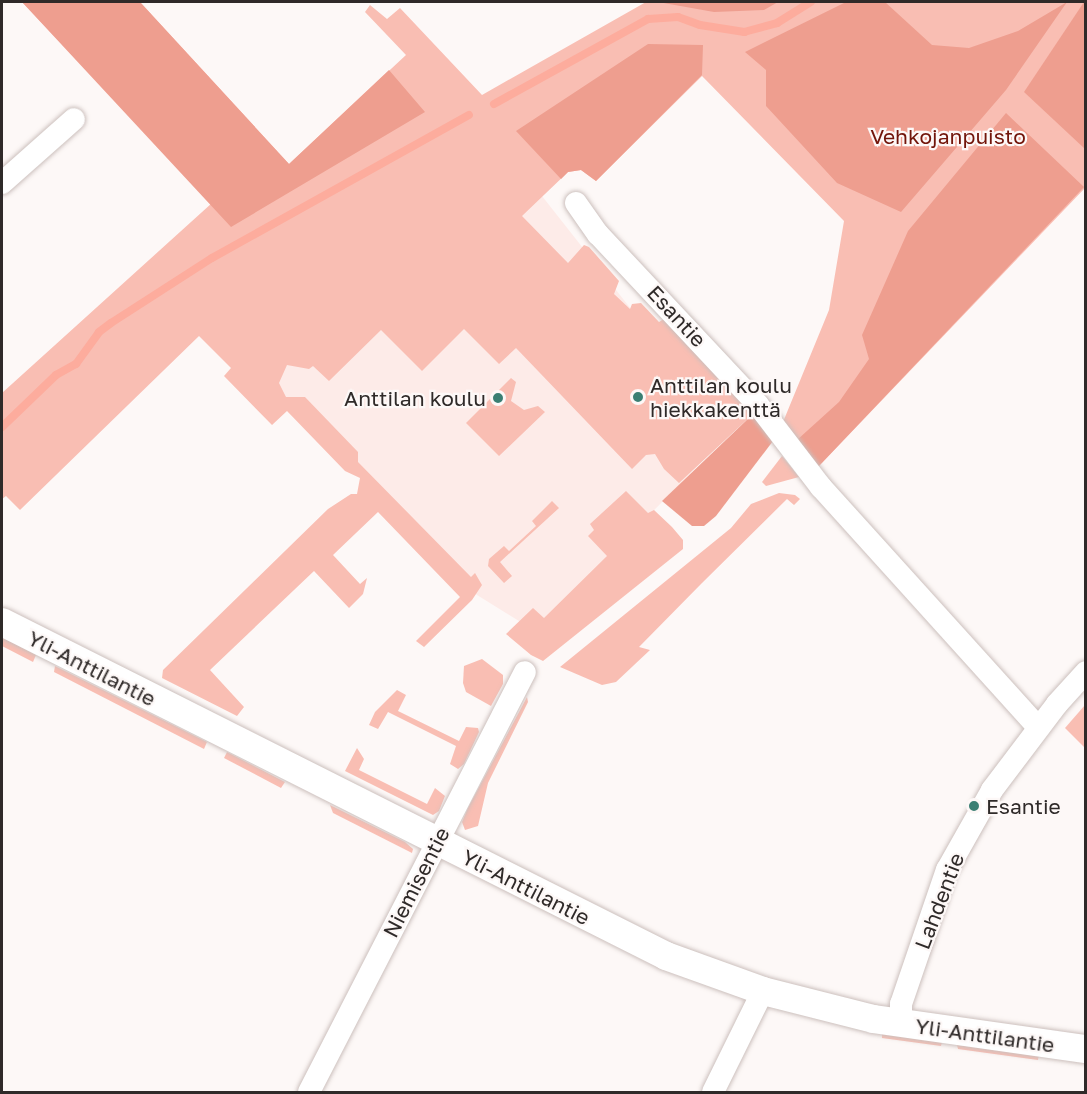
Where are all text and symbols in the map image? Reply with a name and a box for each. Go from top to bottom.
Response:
park label: Vehkojanpuisto [870,123,1026,149]
street label: Esantie [642,280,712,352]
place label: Anttilan koulu hiekkakenttä [650,372,792,422]
place label: Anttilan koulu [344,385,486,411]
marker: Anttilan koulu hiekkakenttä [631,390,645,404]
marker: Anttilan koulu [491,391,505,405]
street label: Yli-Anttilantie [24,625,160,711]
place label: Esantie [986,793,1061,819]
marker: Esantie [967,799,981,813]
street label: Niemisentie [377,823,455,941]
street label: Yli-Anttilantie [458,844,594,930]
street label: Lahdentie [909,849,969,953]
street label: Yli-Anttilantie [914,1013,1056,1057]

